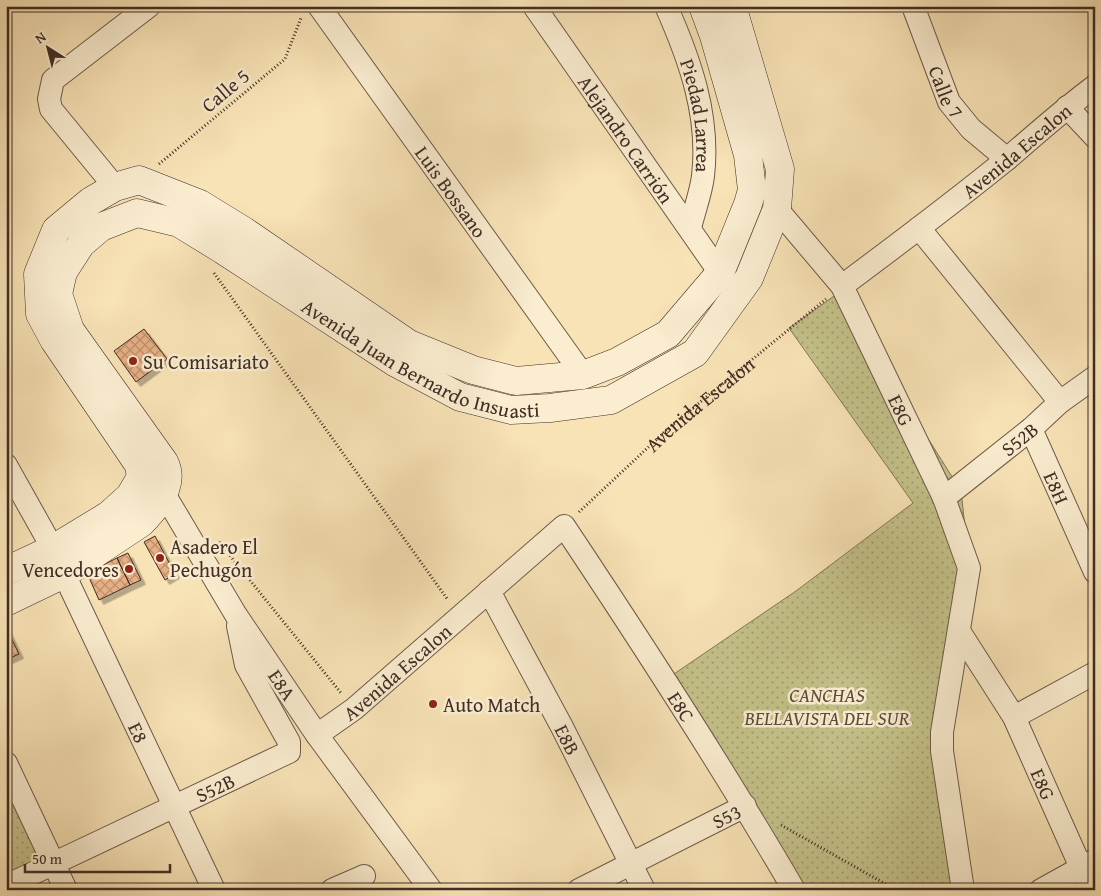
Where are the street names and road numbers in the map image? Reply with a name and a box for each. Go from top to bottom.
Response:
street label: Piedad Larrea [674,55,719,174]
street label: Calle 5 [195,61,255,119]
street label: Calle 7 [922,61,971,124]
street label: Alejandro Carrión [572,69,681,209]
street label: Avenida Escalon [955,96,1077,205]
street label: Luis Bossano [409,140,495,243]
street label: Avenida Juan Bernardo Insuasti [297,291,541,425]
street label: Avenida Escalon [638,349,760,458]
street label: E8G [882,389,921,430]
street label: S52B [994,414,1044,462]
street label: E8H [1037,466,1077,508]
street label: Avenida Escalon [337,616,457,727]
street label: E8A [262,663,304,706]
street label: E8C [661,685,702,727]
street label: E8 [122,717,156,747]
street label: E8B [548,719,588,760]
street label: E8G [1024,763,1063,804]
street label: S52B [190,765,239,809]
street label: S53 [707,796,746,835]

